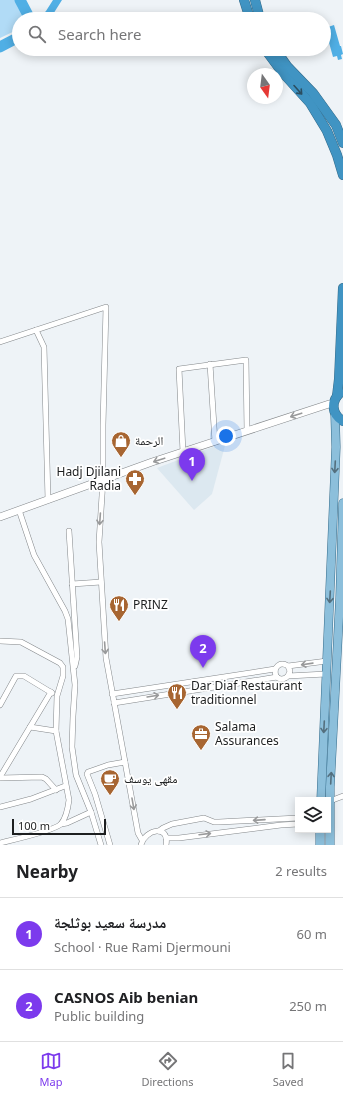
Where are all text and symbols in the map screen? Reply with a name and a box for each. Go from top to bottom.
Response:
search box [12,12,331,56]
icon: search [26,23,48,45]
text: Search here [58,24,141,44]
north arrow [247,68,283,104]
one-way arrow [293,85,303,95]
one-way arrow [289,412,302,419]
your location [216,426,236,446]
shop icon: الرحمة [110,430,132,458]
place label: الرحمة [135,432,163,449]
pin: 1 [179,448,205,481]
one-way arrow [153,457,166,464]
one-way arrow [331,460,339,473]
place label: Hadj Djilani Radia [56,463,121,494]
pharmacy icon: Hadj Djilani Radia [124,468,146,496]
one-way arrow [97,512,104,525]
one-way arrow [326,590,334,603]
restaurant icon: PRINZ [108,594,130,622]
place label: PRINZ [133,596,168,613]
pin: 2 [190,635,216,668]
one-way arrow [102,641,109,654]
one-way arrow [301,660,314,668]
place label: Dar Diaf Restaurant traditionnel [191,677,303,708]
restaurant icon: Dar Diaf Restaurant traditionnel [166,682,188,710]
one-way arrow [146,692,159,700]
place label: Salama Assurances [215,718,279,749]
one-way arrow [320,720,327,733]
office icon: Salama Assurances [190,723,212,751]
cafe icon: مقهى يوسف [99,768,121,796]
place label: مقهى يوسف [124,770,178,787]
one-way arrow [327,772,334,785]
one-way arrow [129,797,137,810]
map controls [295,797,331,833]
button: layers [295,797,331,833]
one-way arrow [253,816,266,823]
scale bar [12,817,106,836]
text: 100 m [18,818,50,833]
one-way arrow [198,830,211,838]
text: Nearby [16,860,78,883]
text: 2 results [275,862,327,880]
text: مدرسة سعيد بوثلجة [54,912,166,932]
text: 1 [25,925,33,943]
text: 60 m [297,925,327,943]
text: School · Rue Rami Djermouni [54,938,231,956]
text: CASNOS Aib benian [54,987,198,1007]
text: 2 [25,997,33,1015]
text: 250 m [289,997,327,1015]
text: Public building [54,1007,144,1025]
tab: Map [40,1050,62,1089]
tab: Directions [141,1050,194,1089]
tab: Saved [273,1050,303,1089]

